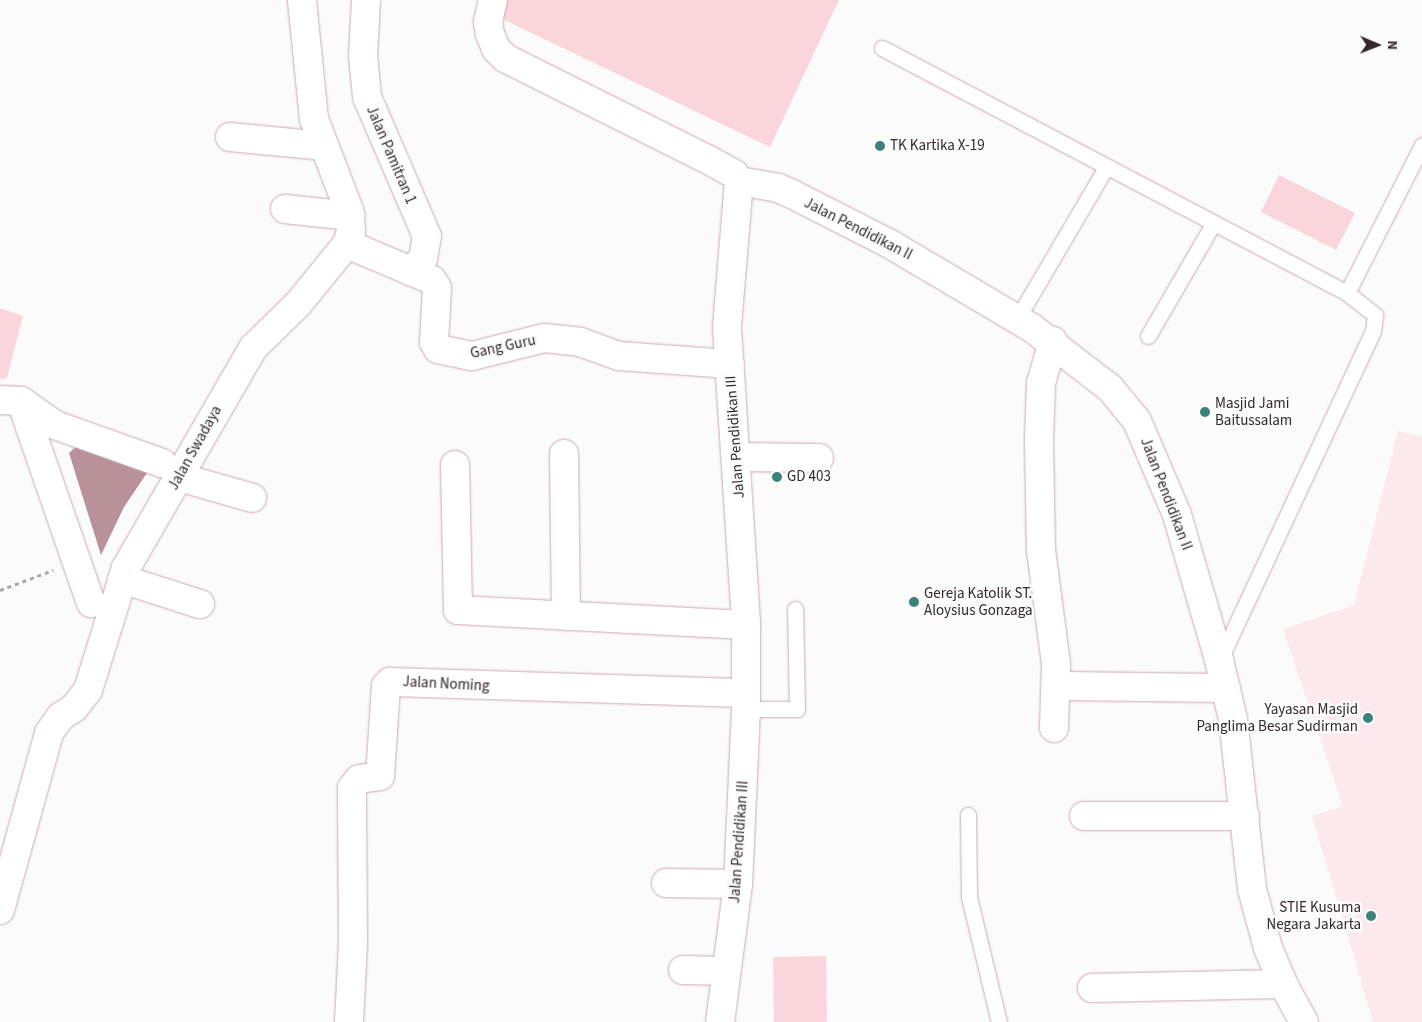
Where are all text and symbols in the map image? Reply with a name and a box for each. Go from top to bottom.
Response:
north arrow [1352,20,1402,70]
text: N [1382,40,1402,50]
street label: Jalan Pamitran 1 [362,103,420,207]
place label: TK Kartika X-19 [890,137,985,155]
marker: TK Kartika X-19 [874,140,886,152]
street label: Jalan Pendidikan II [801,194,915,264]
street label: Gang Guru [469,331,537,363]
street label: Jalan Pendidikan III [722,375,748,499]
place label: Masjid Jami Baitussalam [1215,394,1292,429]
street label: Jalan Swadaya [164,403,226,493]
marker: Masjid Jami Baitussalam [1199,406,1211,418]
street label: Jalan Pendidikan II [1136,435,1196,553]
place label: GD 403 [787,468,831,486]
marker: GD 403 [771,471,783,483]
place label: Gereja Katolik ST. Aloysius Gonzaga [924,584,1033,619]
marker: Gereja Katolik ST. Aloysius Gonzaga [908,596,920,608]
street label: Jalan Noming [402,673,490,695]
place label: Yayasan Masjid Panglima Besar Sudirman [1196,700,1358,735]
marker: Yayasan Masjid Panglima Besar Sudirman [1362,712,1374,724]
street label: Jalan Pendidikan III [726,780,752,904]
place label: STIE Kusuma Negara Jakarta [1267,898,1361,933]
marker: STIE Kusuma Negara Jakarta [1365,910,1377,922]

